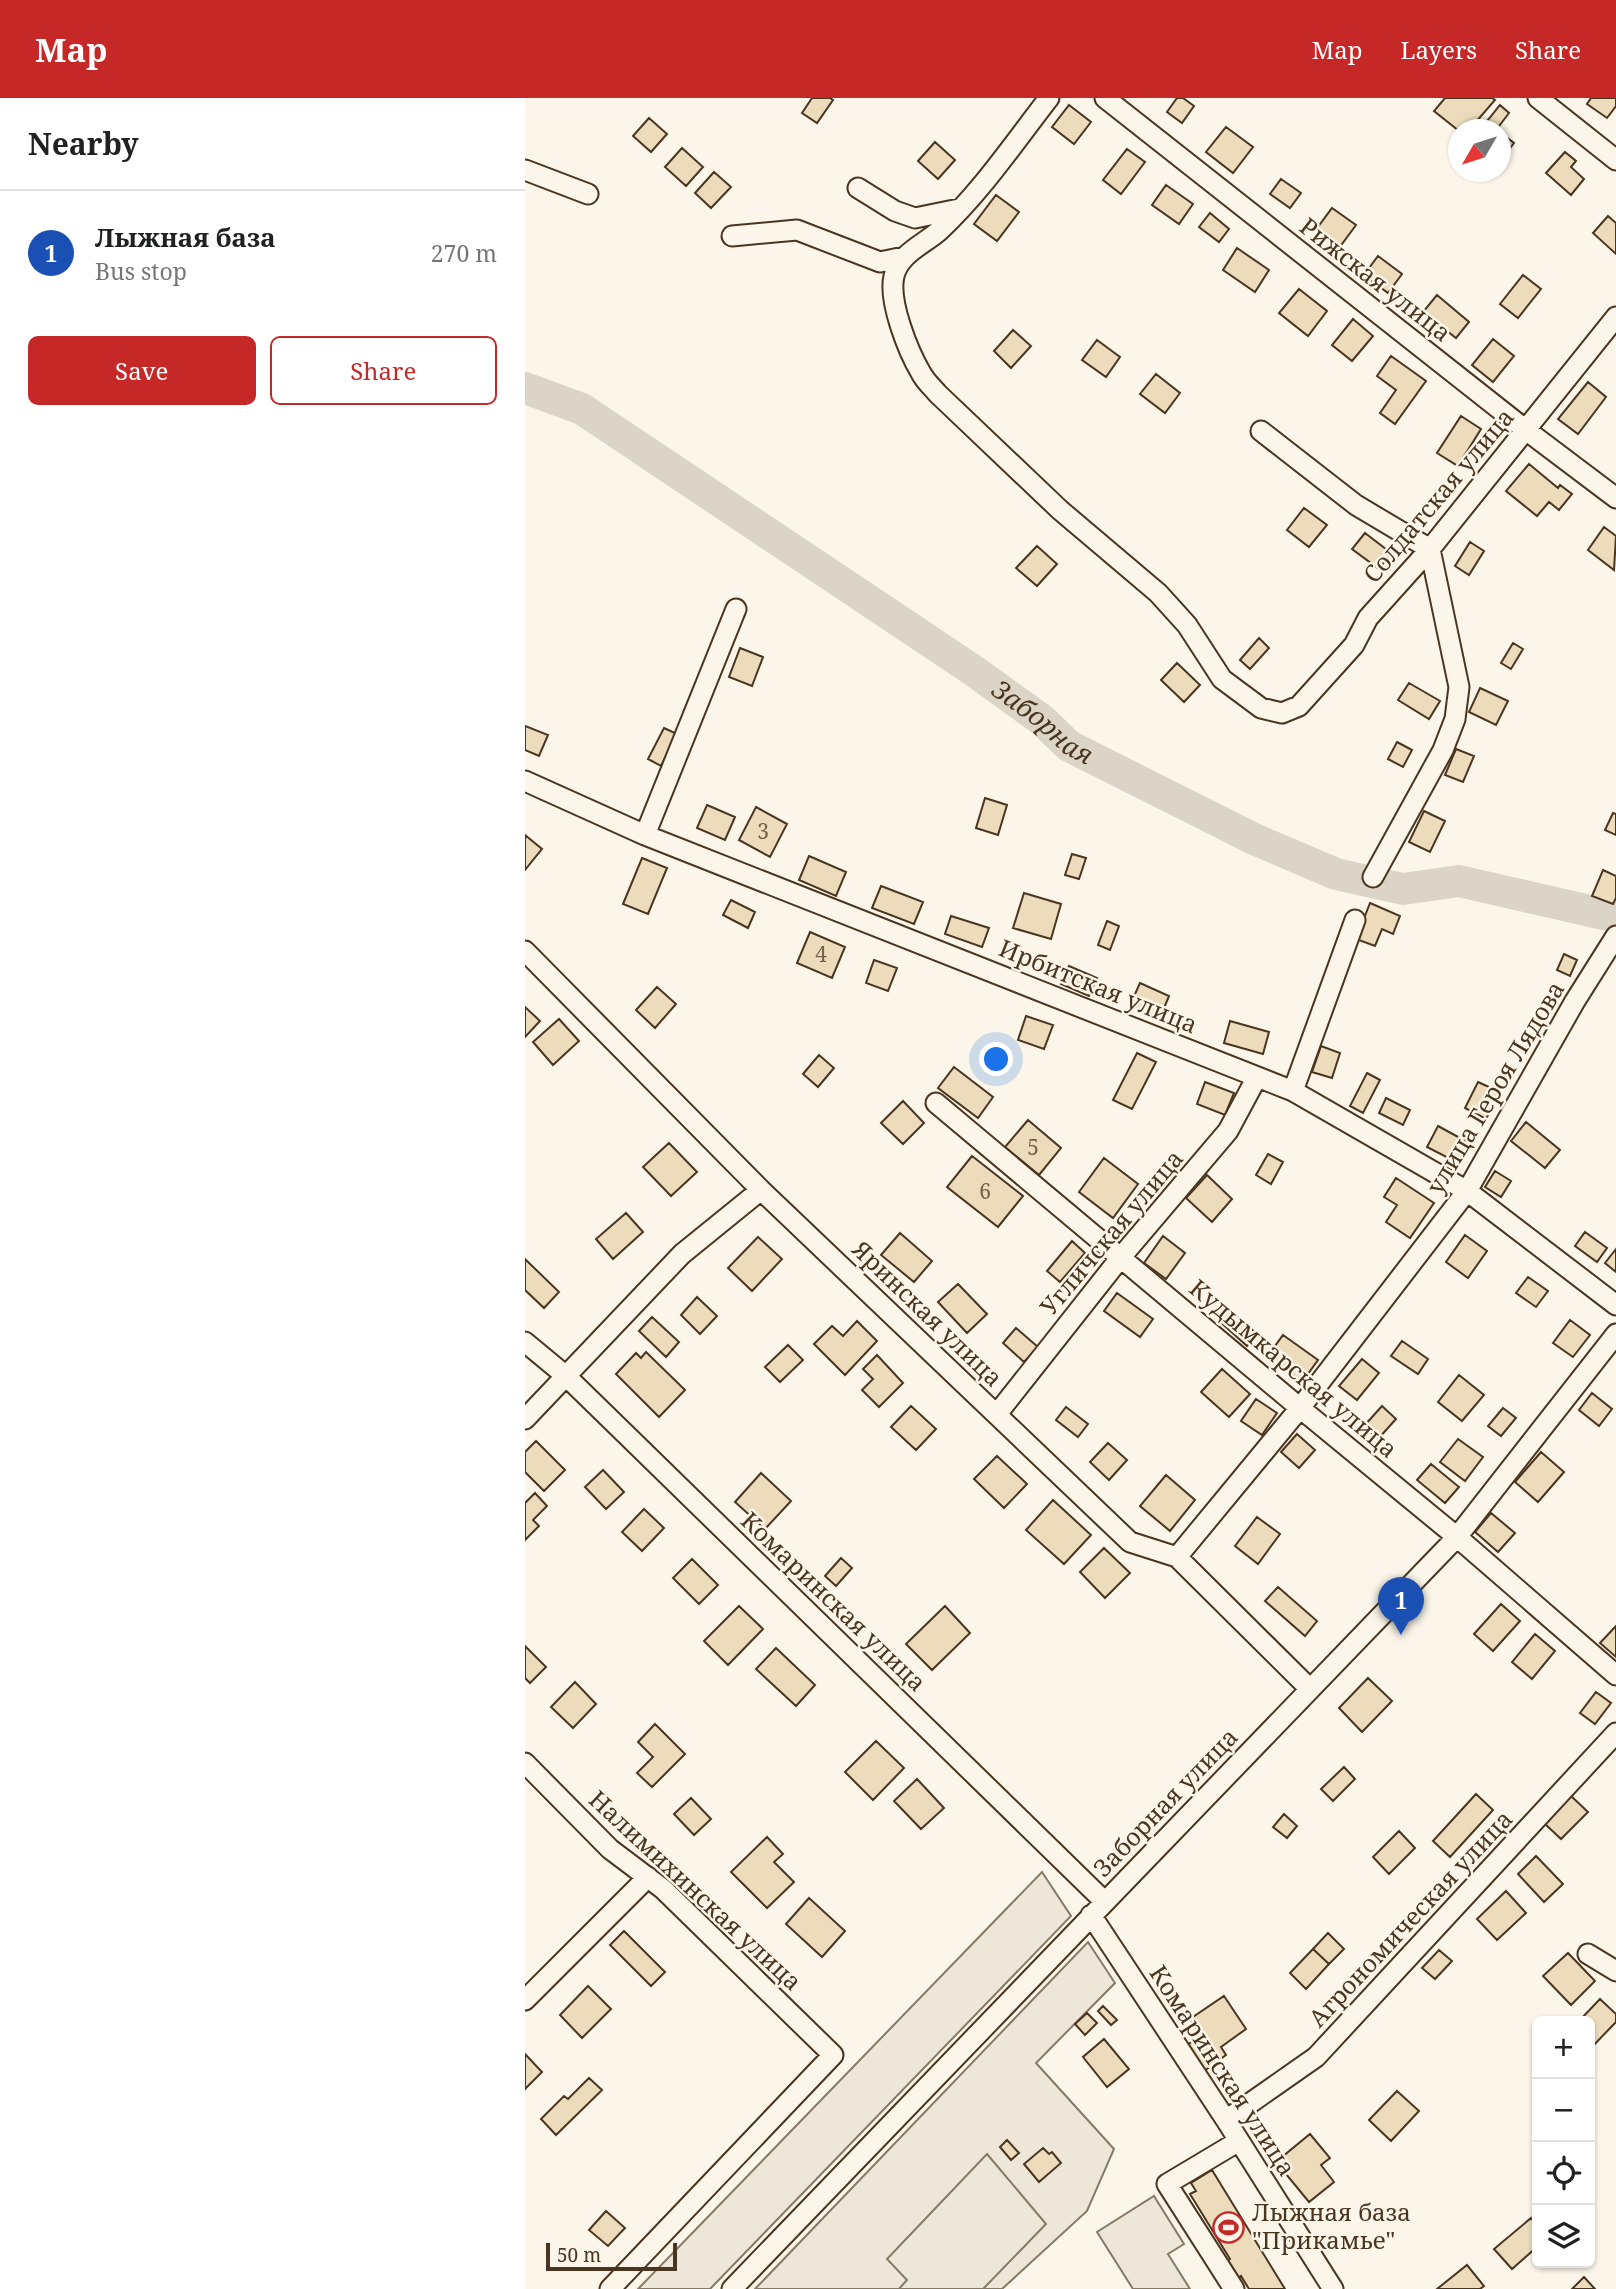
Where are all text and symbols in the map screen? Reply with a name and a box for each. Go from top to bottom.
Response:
text: Map [35,27,108,72]
text: Map [1312,33,1363,66]
text: Layers [1401,33,1477,66]
text: Share [1515,33,1581,66]
north arrow [1448,119,1511,182]
text: Nearby [28,123,139,164]
street label: Рижская улица [1293,209,1458,348]
text: Лыжная база [95,219,276,255]
text: 1 [45,237,58,269]
text: 270 m [431,237,497,269]
text: Bus stop [95,255,187,287]
button: Save [28,336,256,405]
button: Share [270,336,497,405]
street label: Солдатская улица [1355,401,1521,589]
water label: Заборная [985,671,1100,772]
house number: 3 [757,817,769,845]
street label: Ирбитская улица [994,931,1203,1040]
house number: 4 [815,940,827,968]
street label: улица Героя Лядова [1418,975,1571,1200]
your location [979,1042,1013,1076]
house number: 5 [1027,1133,1039,1161]
street label: Угличская улица [1032,1142,1190,1322]
house number: 6 [979,1177,991,1205]
street label: Яринская улица [845,1232,1010,1393]
street label: Кудымкарская улица [1183,1271,1405,1465]
street label: Комаринская улица [734,1504,934,1698]
pin: 1 [1378,1577,1424,1635]
street label: Заборная улица [1085,1720,1244,1884]
street label: Налимихинская улица [583,1782,810,1997]
street label: Агрономическая улица [1301,1802,1519,2034]
street label: Комаринская улица [1143,1958,1304,2182]
map controls [1532,2016,1595,2268]
button: + [1532,2016,1595,2079]
button: − [1532,2079,1595,2142]
button: locate [1532,2142,1595,2205]
place label: Лыжная база "Прикамье" [1252,2195,1411,2256]
button: layers [1532,2205,1595,2268]
sports icon: Лыжная база "Прикамье" [1212,2210,1246,2244]
scale bar [546,2240,677,2272]
text: 50 m [557,2242,601,2268]

